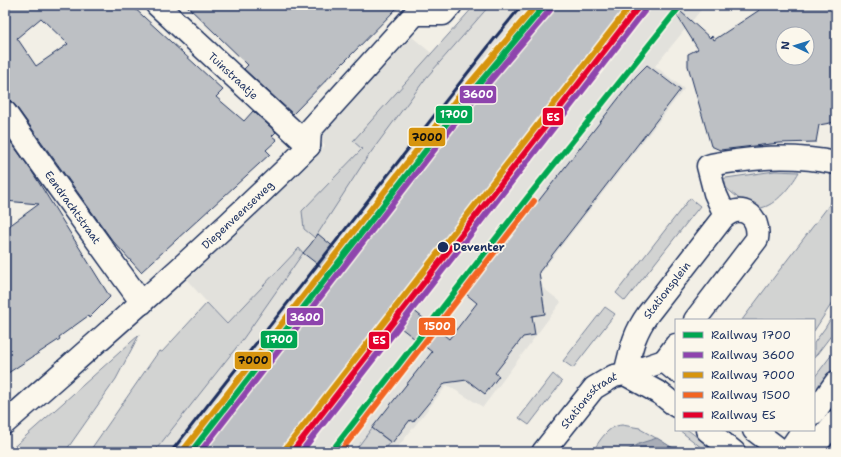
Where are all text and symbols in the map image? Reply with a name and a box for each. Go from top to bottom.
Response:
north arrow [775,26,815,66]
text: N [778,40,793,50]
street label: Tuinstraatje [205,49,261,103]
line badge: 3600 [459,85,497,104]
text: 3600 [463,87,494,102]
line badge: 1700 [435,105,473,124]
text: 1700 [440,107,468,122]
line badge: ES [542,107,564,126]
text: ES [546,110,560,125]
line badge: 7000 [408,127,446,147]
text: 7000 [412,130,443,145]
street label: Eendrachtstraat [41,168,104,247]
street label: Diepenveenseweg [199,178,277,253]
marker: Deventer [436,240,450,254]
place label: Deventer [453,240,505,255]
street label: Stationsplein [640,259,694,322]
line badge: 3600 [286,307,324,326]
text: 3600 [290,310,321,325]
line badge: 1500 [418,317,456,336]
text: 1500 [423,319,451,334]
legend [675,319,815,431]
text: Railway 1700 [711,327,791,343]
line badge: 1700 [260,330,298,349]
line badge: ES [368,331,390,350]
text: 1700 [265,332,293,347]
text: ES [372,333,386,348]
text: Railway 3600 [711,347,795,363]
line badge: 7000 [234,351,272,370]
text: 7000 [238,353,269,368]
text: Railway 7000 [711,367,795,383]
street label: Stationsstraat [557,369,618,432]
text: Railway 1500 [711,387,790,403]
text: Railway ES [711,407,776,423]

